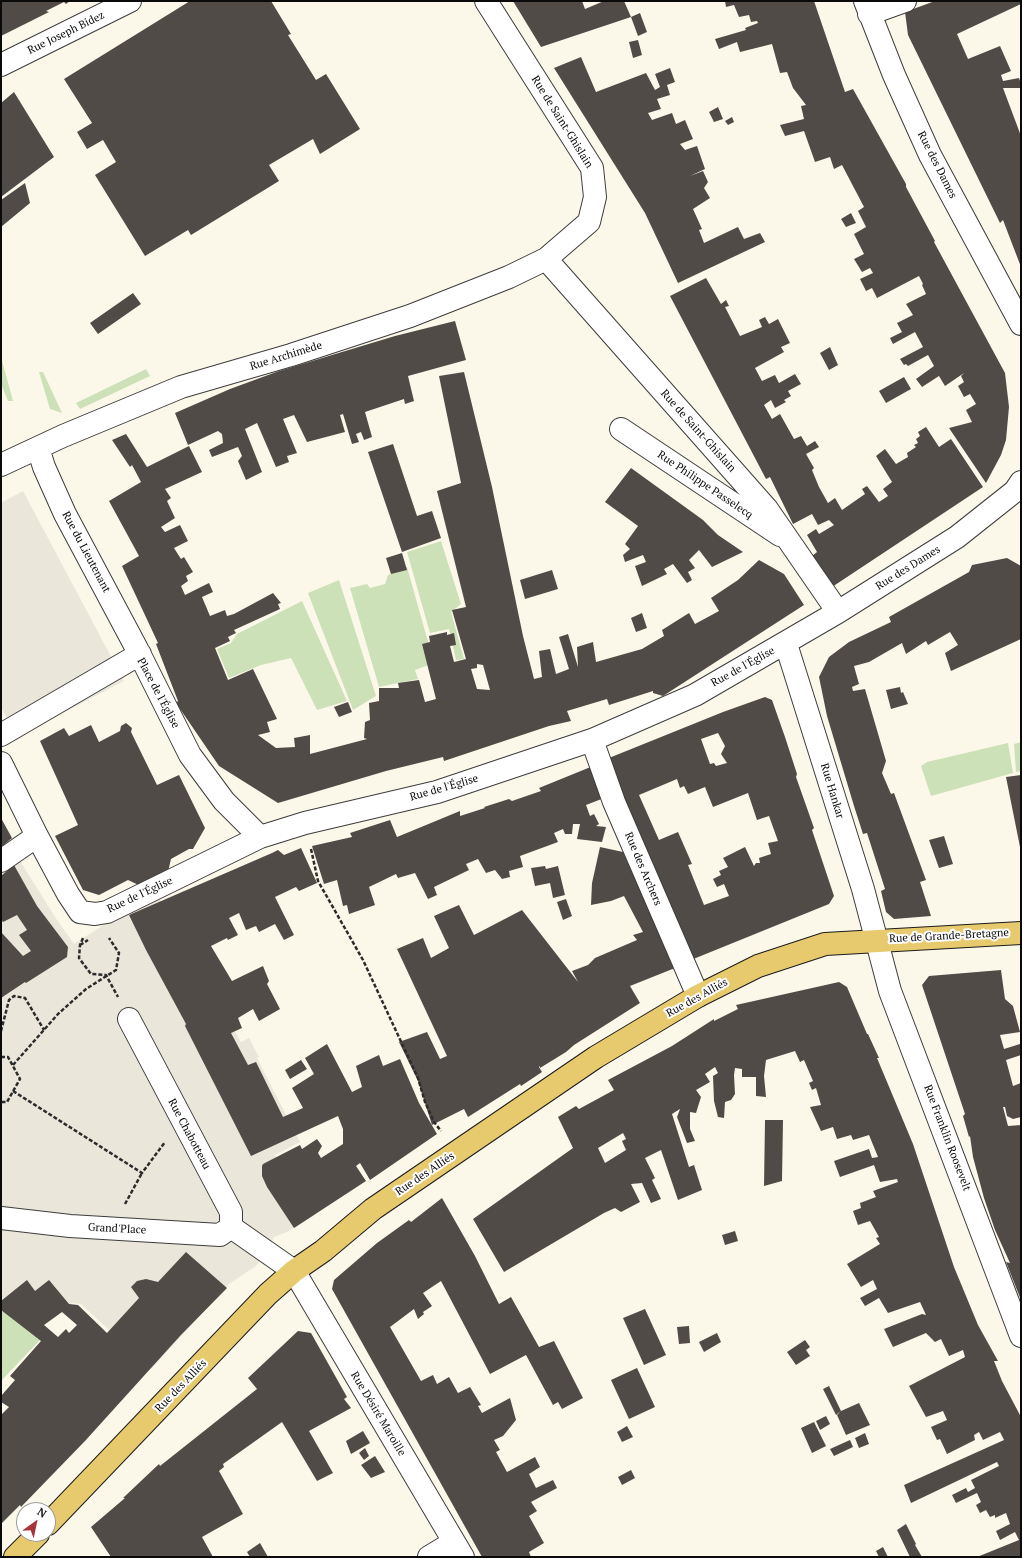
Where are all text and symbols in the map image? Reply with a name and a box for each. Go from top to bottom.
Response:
street label: Rue Joseph Bidez [25,9,107,57]
street label: Rue de Saint-Ghislain [528,73,596,171]
street label: Rue des Dames [914,129,960,201]
street label: Rue Archimède [248,339,324,373]
street label: Rue de Saint-Ghislain [658,387,738,475]
street label: Rue Philippe Passelecq [655,448,755,522]
street label: Rue du Lieutenant [59,509,113,595]
street label: Rue des Dames [873,543,943,593]
street label: Rue de l'Église [709,644,777,690]
street label: Place de l'Église [134,656,182,730]
street label: Rue Hankar [817,762,847,820]
street label: Rue de l'Église [408,772,480,804]
street label: Rue des Archers [622,830,664,908]
street label: Rue de l'Église [105,874,175,916]
street label: Rue de Grande-Bretagne [889,926,1009,946]
street label: Rue des Alliés [664,976,730,1020]
street label: Rue Franklin Roosevelt [921,1083,973,1193]
street label: Rue Chabotteau [165,1096,213,1172]
street label: Rue des Alliés [393,1149,457,1199]
street label: Grand'Place [88,1221,146,1237]
street label: Rue des Alliés [153,1357,209,1415]
street label: Rue Désiré Maroille [348,1369,408,1459]
north arrow [16,1502,56,1542]
text: N [35,1505,49,1521]

